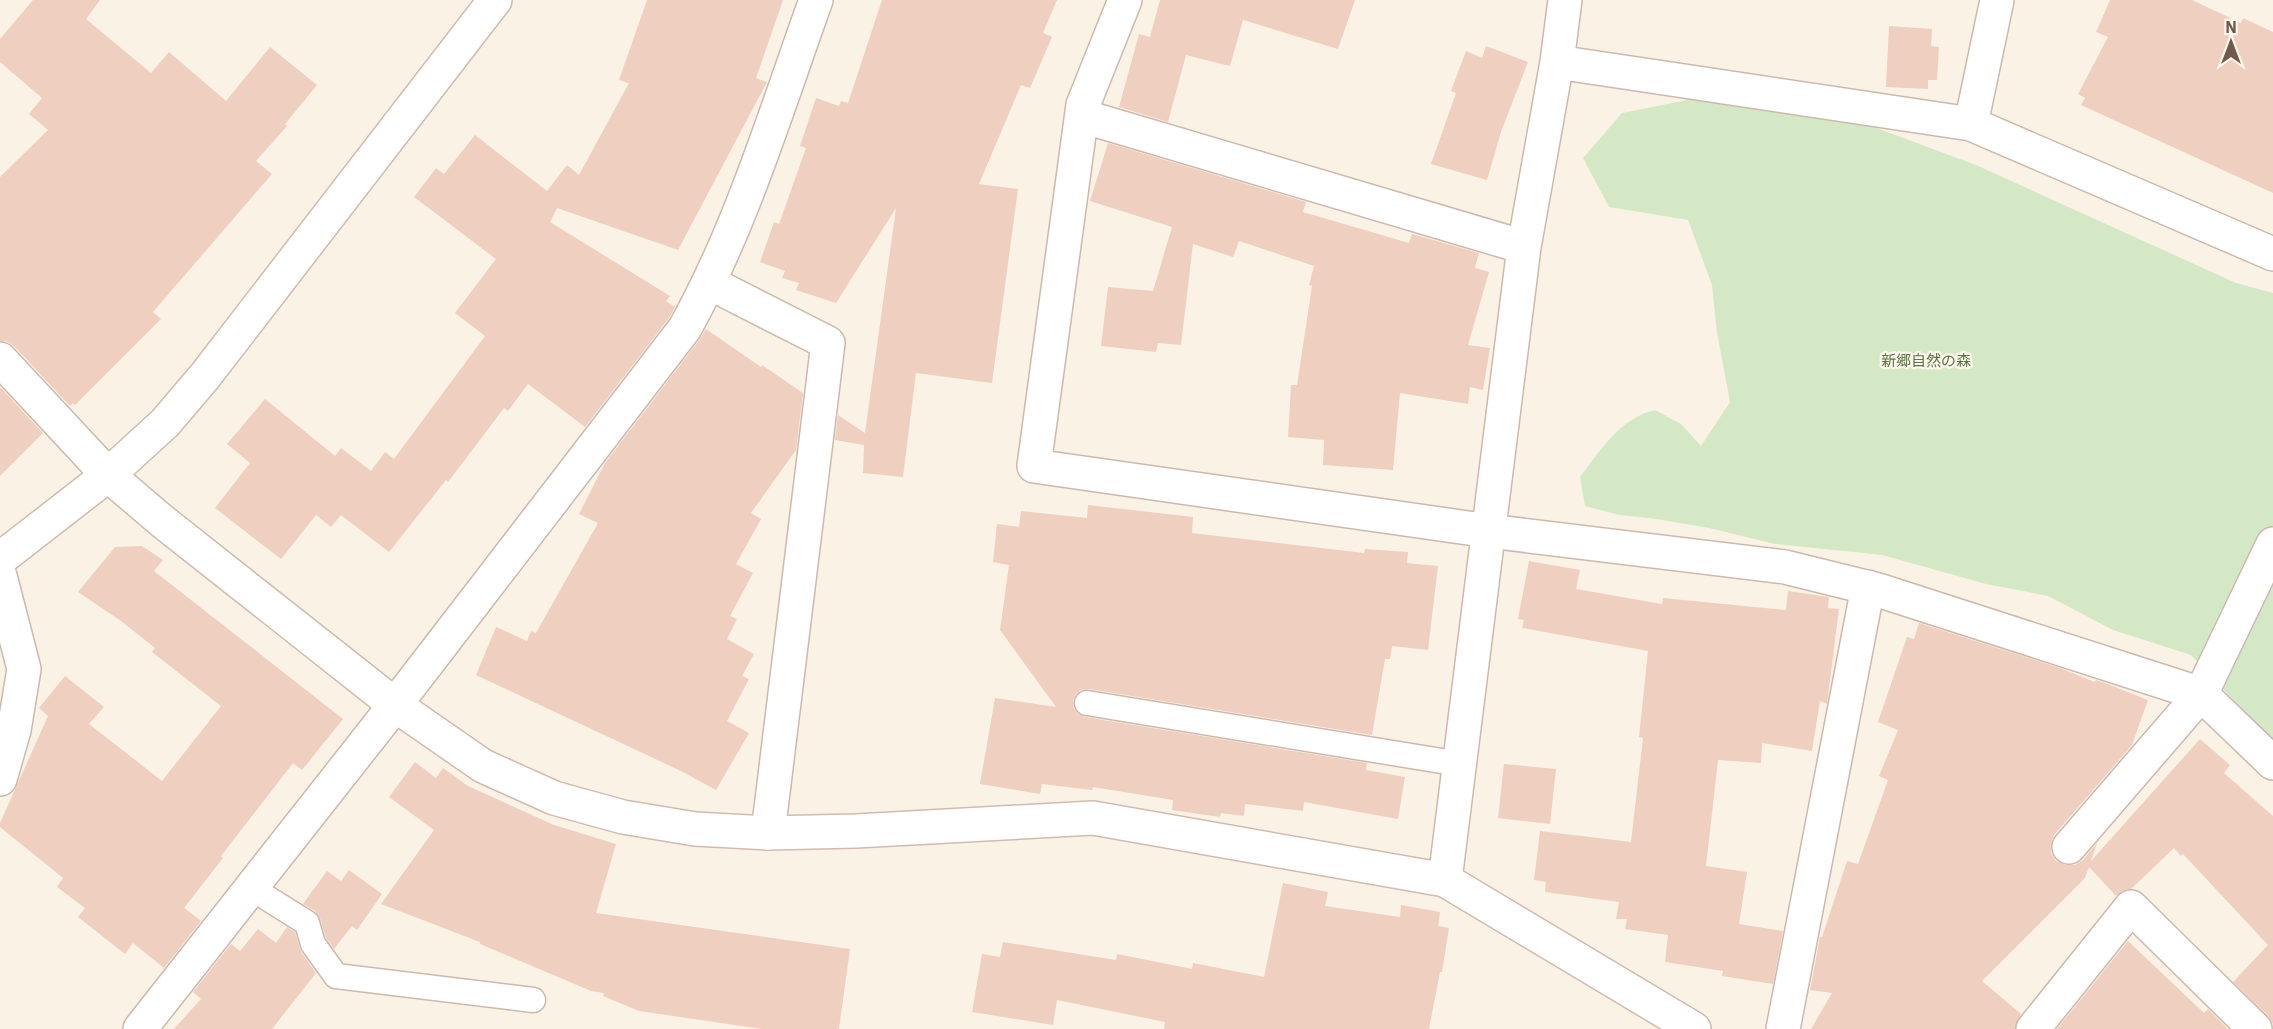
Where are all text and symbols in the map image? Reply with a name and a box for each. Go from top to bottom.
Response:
north arrow [2201,12,2261,72]
text: N [2225,17,2237,37]
park label: 新郷自然の森 [1881,351,1971,370]

